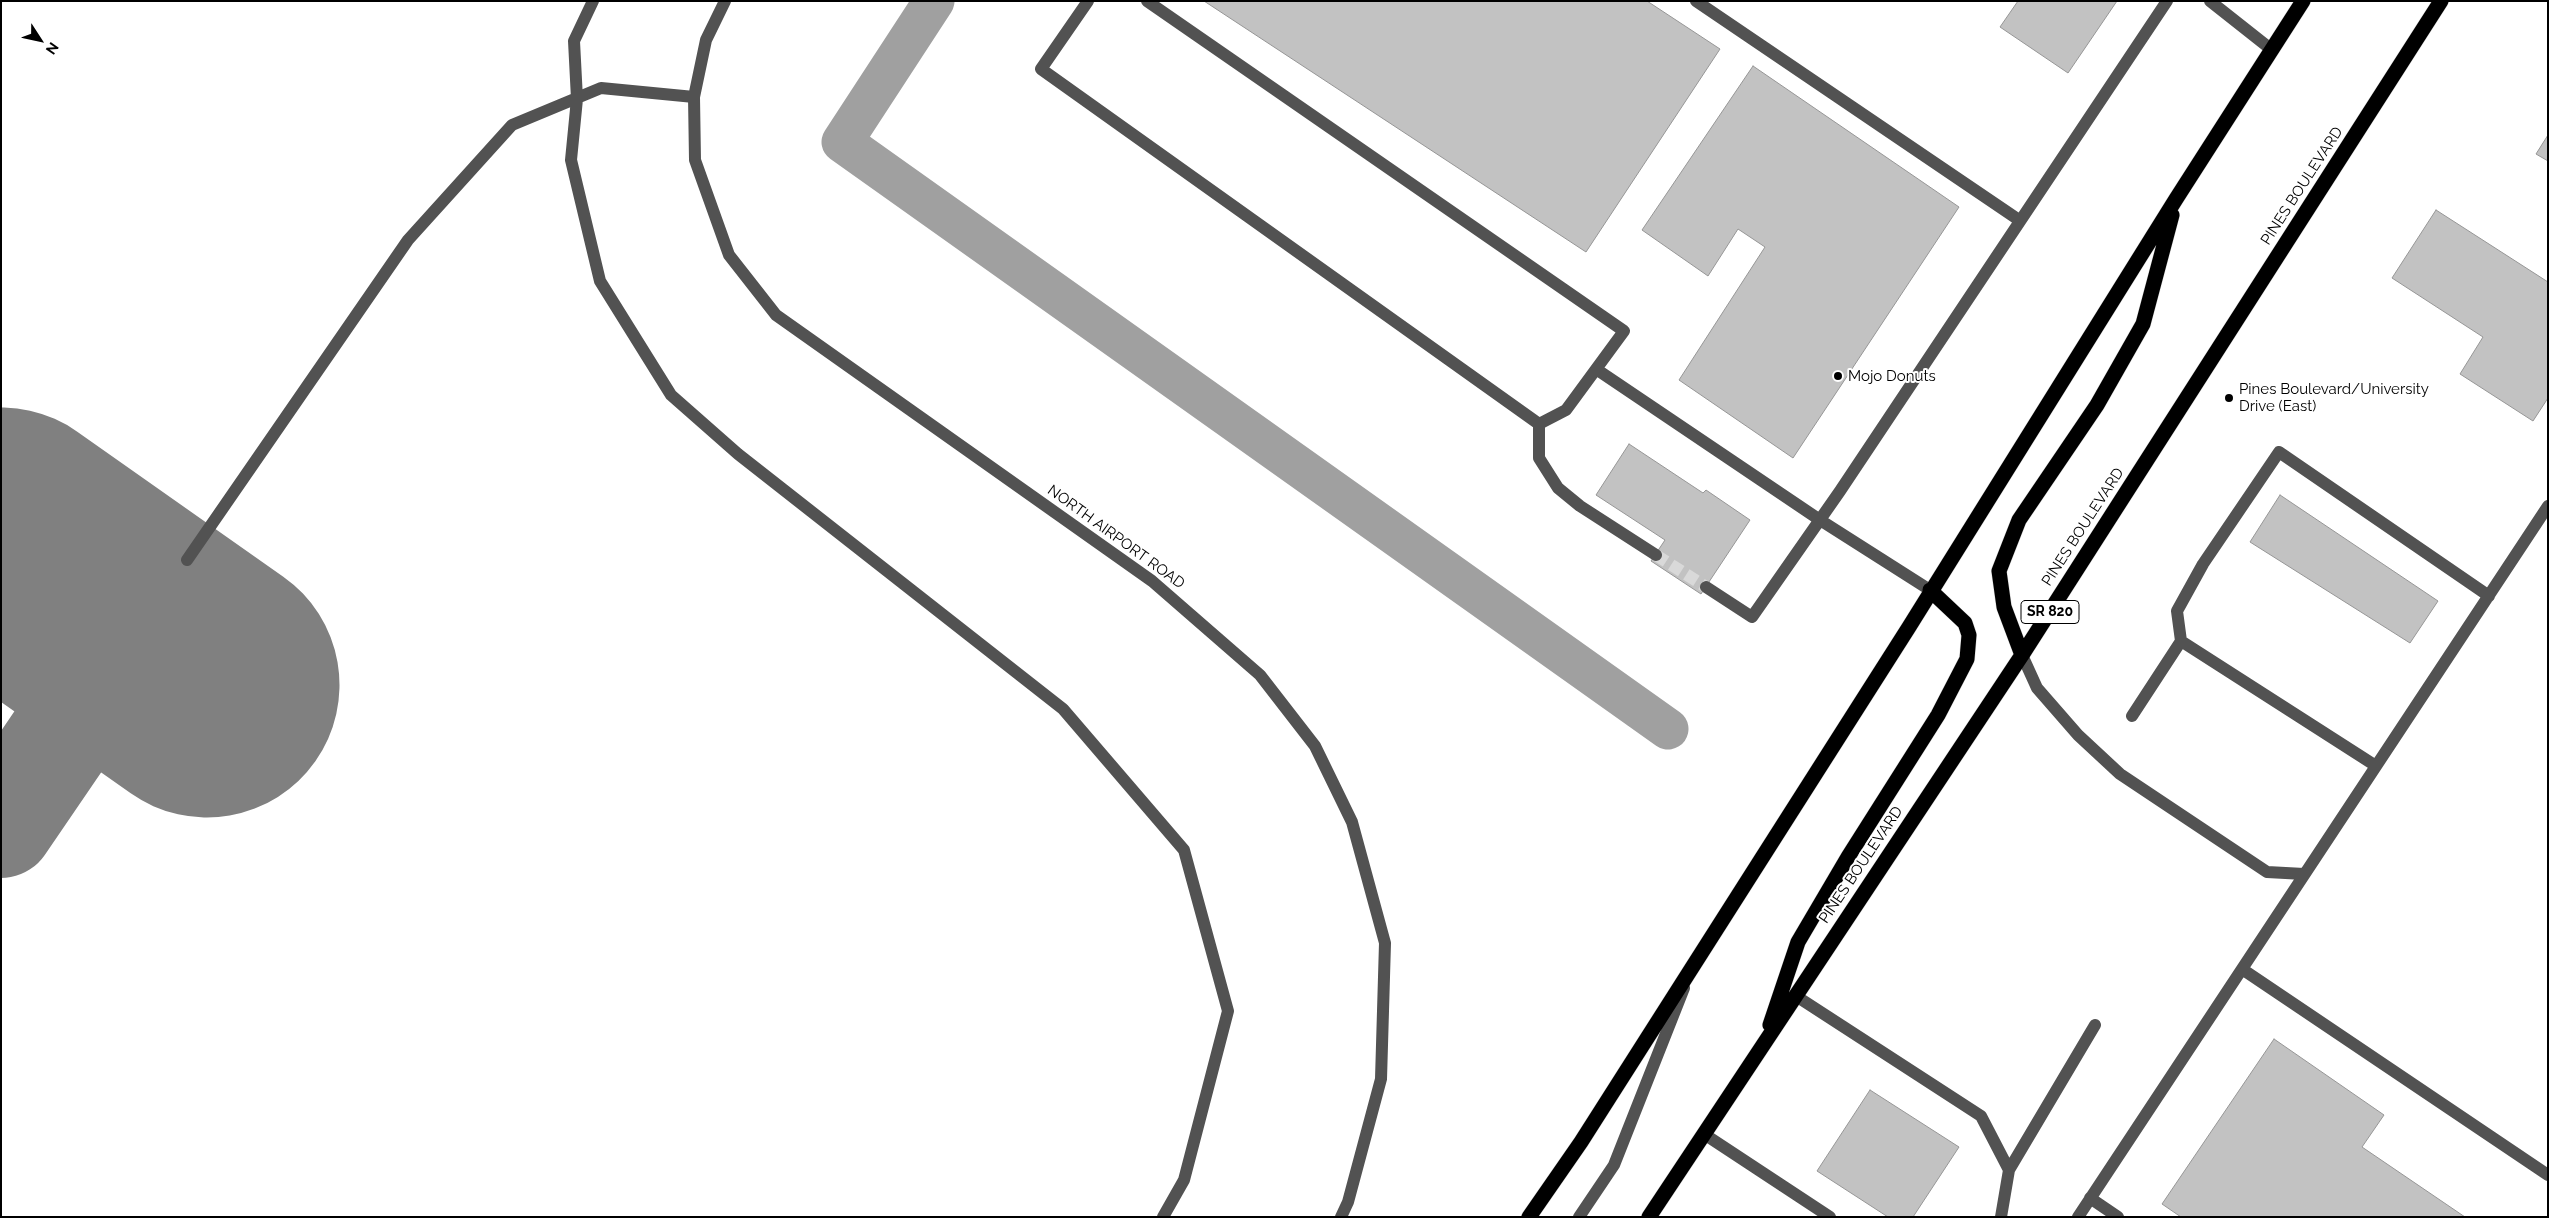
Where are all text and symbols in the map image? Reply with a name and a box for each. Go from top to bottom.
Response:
north arrow [15,15,65,65]
text: N [43,40,62,58]
street label: PINES BOULEVARD [2257,124,2347,248]
place label: Mojo Donuts [1848,367,1936,385]
marker: Mojo Donuts [1832,370,1844,382]
place label: Pines Boulevard/University Drive (East) [2239,380,2429,415]
marker: Pines Boulevard/University Drive (East) [2223,392,2235,404]
street label: PINES BOULEVARD [2038,465,2128,589]
street label: NORTH AIRPORT ROAD [1044,481,1188,593]
road number: SR 820 [2021,600,2079,624]
street label: PINES BOULEVARD [1815,803,1907,927]

